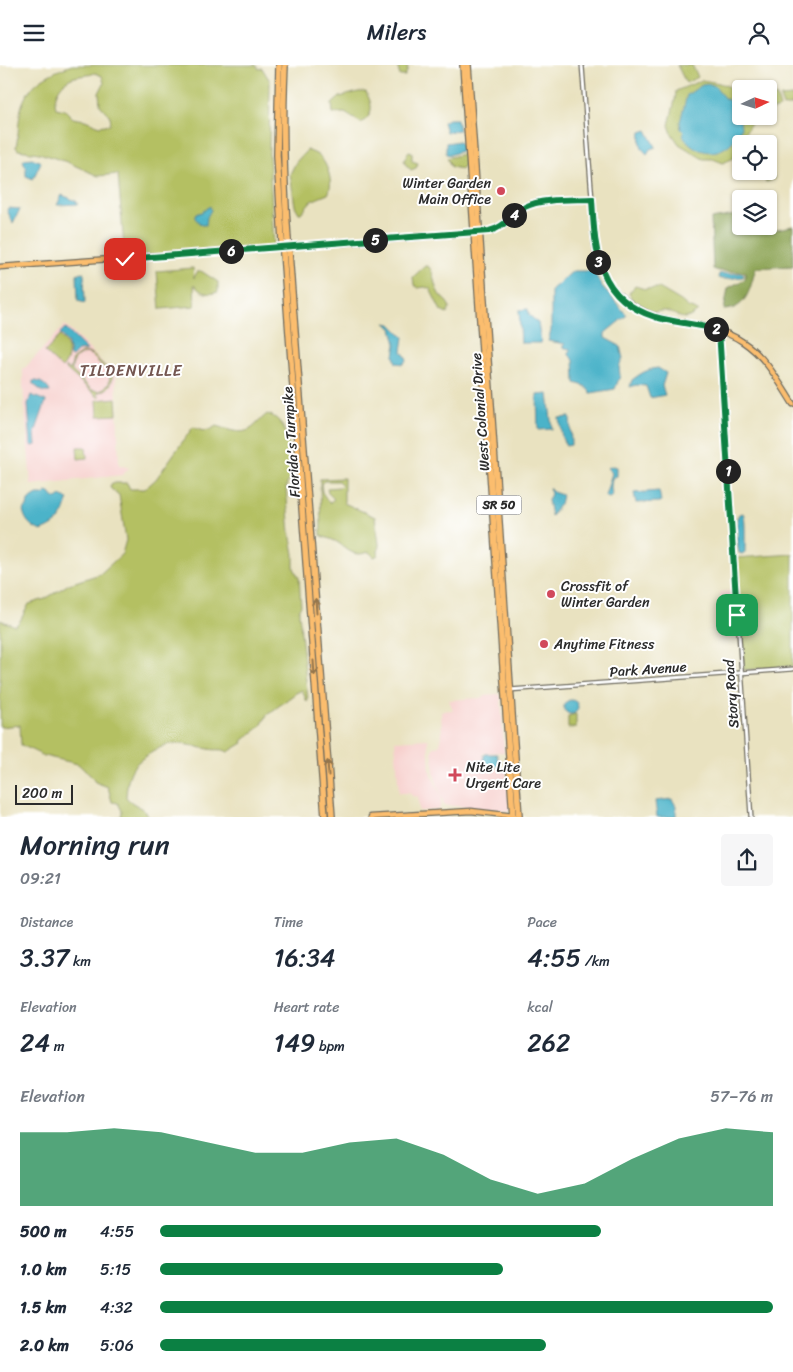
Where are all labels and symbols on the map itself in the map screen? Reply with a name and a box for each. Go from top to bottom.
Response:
north arrow [732,80,778,125]
place label: Winter Garden Main Office [402,171,491,212]
marker: Winter Garden Main Office [495,185,507,197]
pin: 4 [502,203,526,227]
pin: 5 [362,227,388,253]
pin [104,238,146,280]
pin: 6 [218,239,244,263]
pin: 3 [586,249,610,275]
pin: 2 [704,317,728,341]
street label: West Colonial Drive [464,352,497,472]
district label: TILDENVILLE [80,356,182,385]
street label: Florida's Turnpike [275,386,308,498]
pin: 1 [716,459,740,483]
road number: SR 50 [476,495,522,515]
place label: Crossfit of Winter Garden [561,574,650,615]
marker: Crossfit of Winter Garden [545,588,557,600]
pin [716,594,758,636]
one-way arrow [312,599,321,615]
place label: Anytime Fitness [553,632,655,657]
marker: Anytime Fitness [538,638,550,650]
street label: Park Avenue [609,654,688,685]
street label: Story Road [717,657,746,729]
one-way arrow [310,659,319,675]
place label: Nite Lite Urgent Care [466,755,541,796]
one-way arrow [324,761,333,777]
marker: Nite Lite Urgent Care [448,768,462,782]
scale bar [15,782,72,805]

